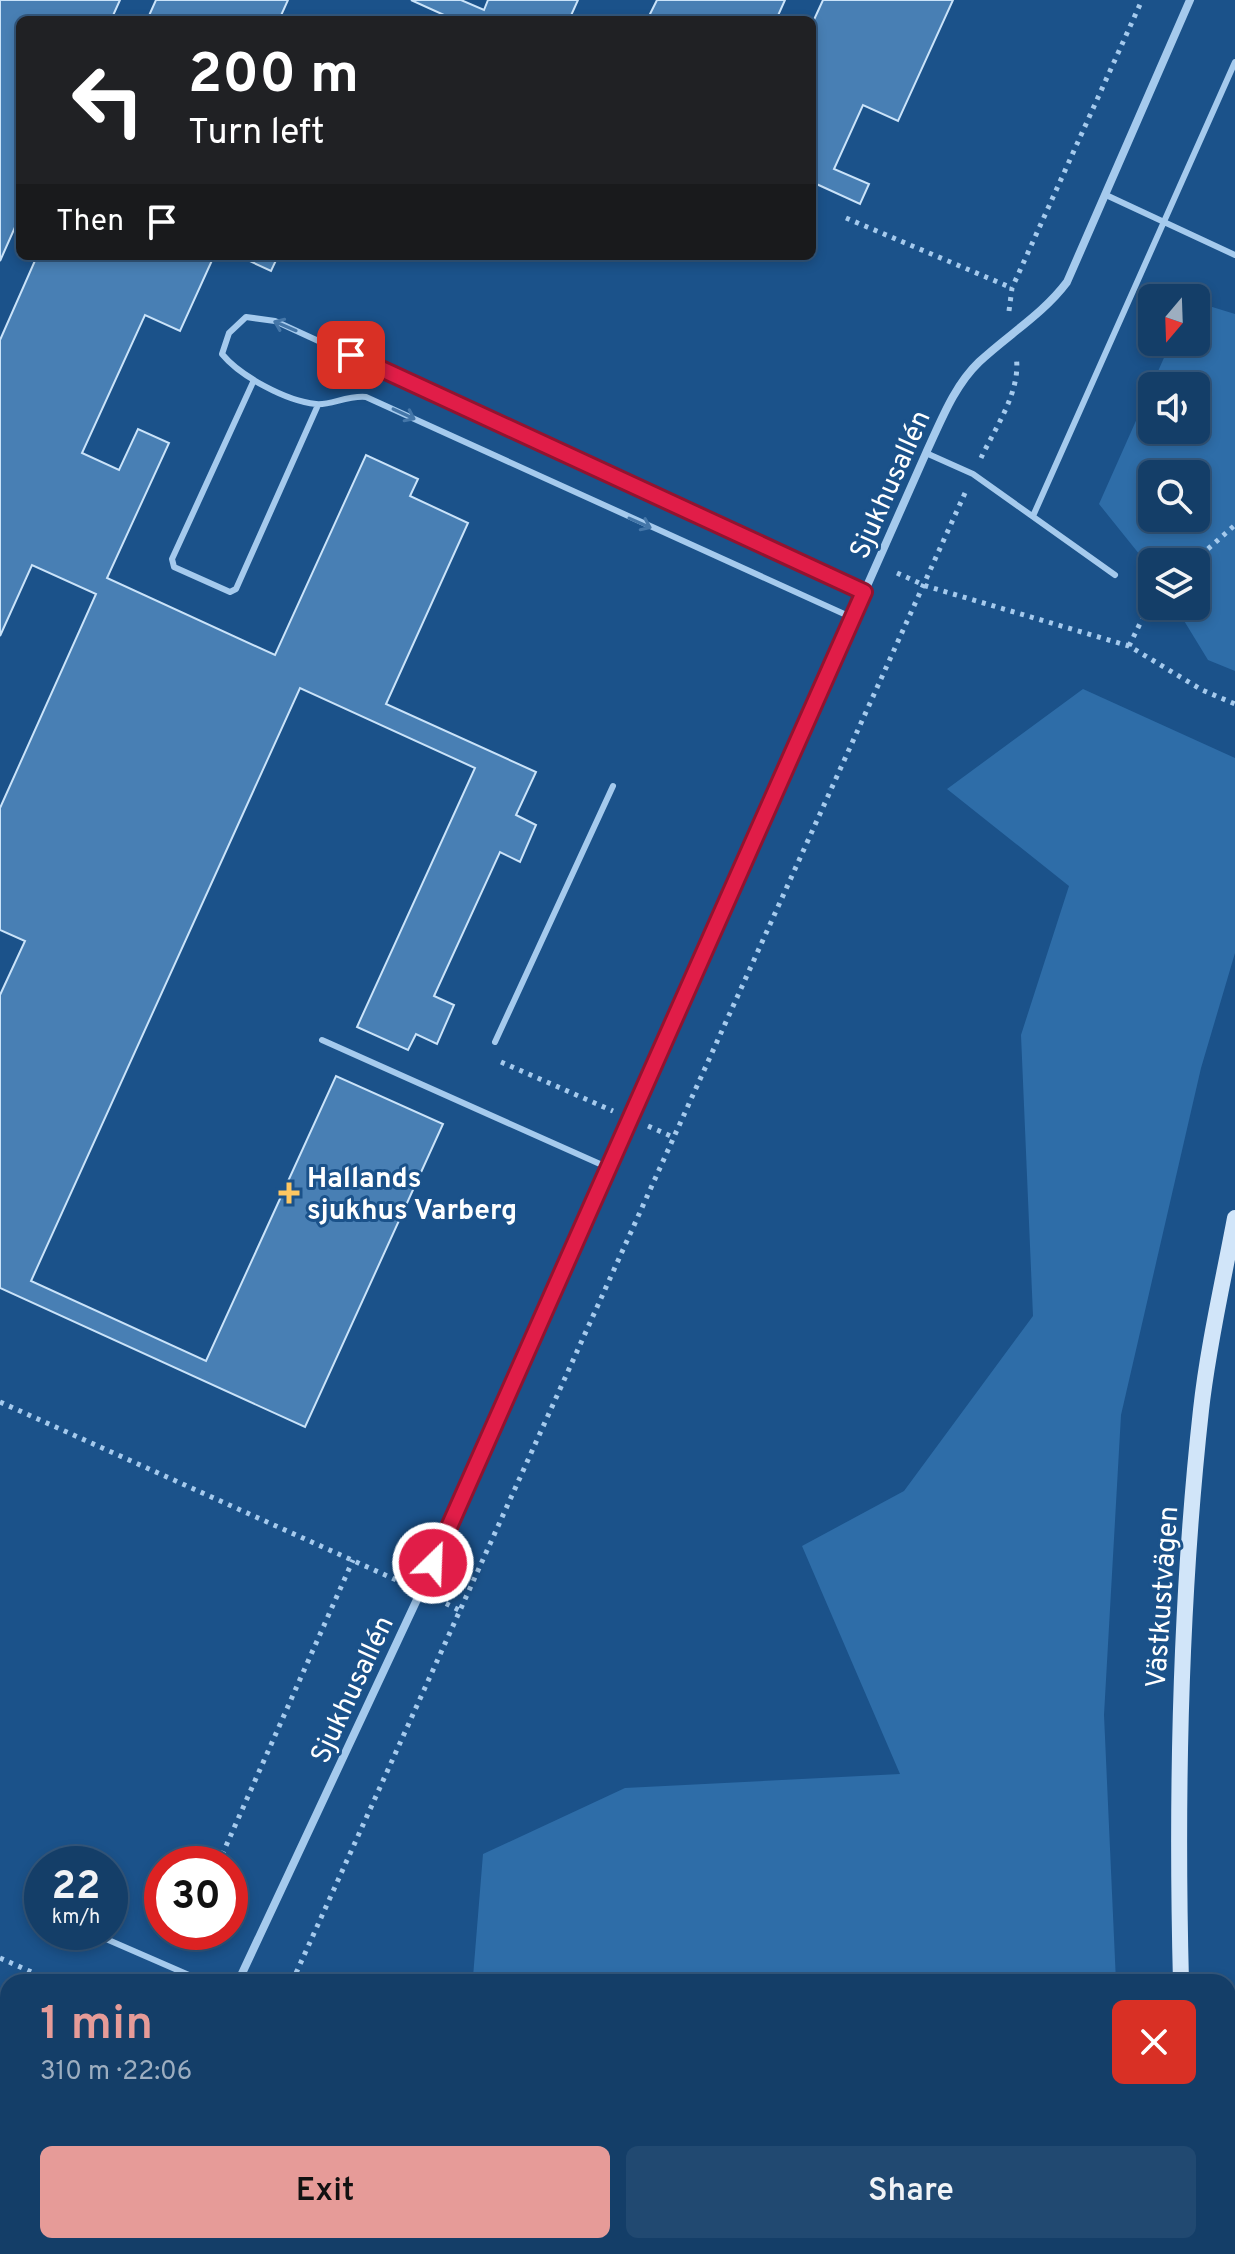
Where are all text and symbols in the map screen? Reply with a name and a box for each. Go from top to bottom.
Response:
text: 200 m [188,42,359,112]
icon: left [56,48,160,152]
text: Turn left [188,111,325,157]
icon: arrive [140,200,184,244]
text: Then [56,204,124,241]
north arrow [1138,284,1210,356]
map controls [1138,284,1210,620]
one-way arrow [273,317,298,332]
pin [317,321,385,389]
icon: arrive [329,333,373,377]
button: sound [1138,372,1210,444]
street label: Sjukhusallén [843,405,941,565]
one-way arrow [392,407,416,422]
button: search [1138,460,1210,532]
one-way arrow [627,516,652,531]
button: layers [1138,548,1210,620]
place label: Hallands sjukhus Varberg [307,1162,517,1230]
marker: Hallands sjukhus Varberg [278,1182,300,1204]
street label: Västkustvägen [1140,1505,1188,1690]
position arrow [391,1521,475,1605]
street label: Sjukhusallén [304,1611,404,1770]
speed limit sign: 30 [144,1846,248,1950]
text: 22 [52,1863,100,1913]
text: km/h [52,1905,100,1931]
text: 1 min [40,1996,153,2056]
button: close [1112,2000,1196,2084]
text: 310 m · 22:06 [40,2056,192,2089]
button: Exit [40,2146,610,2238]
button: Share [626,2146,1196,2238]

